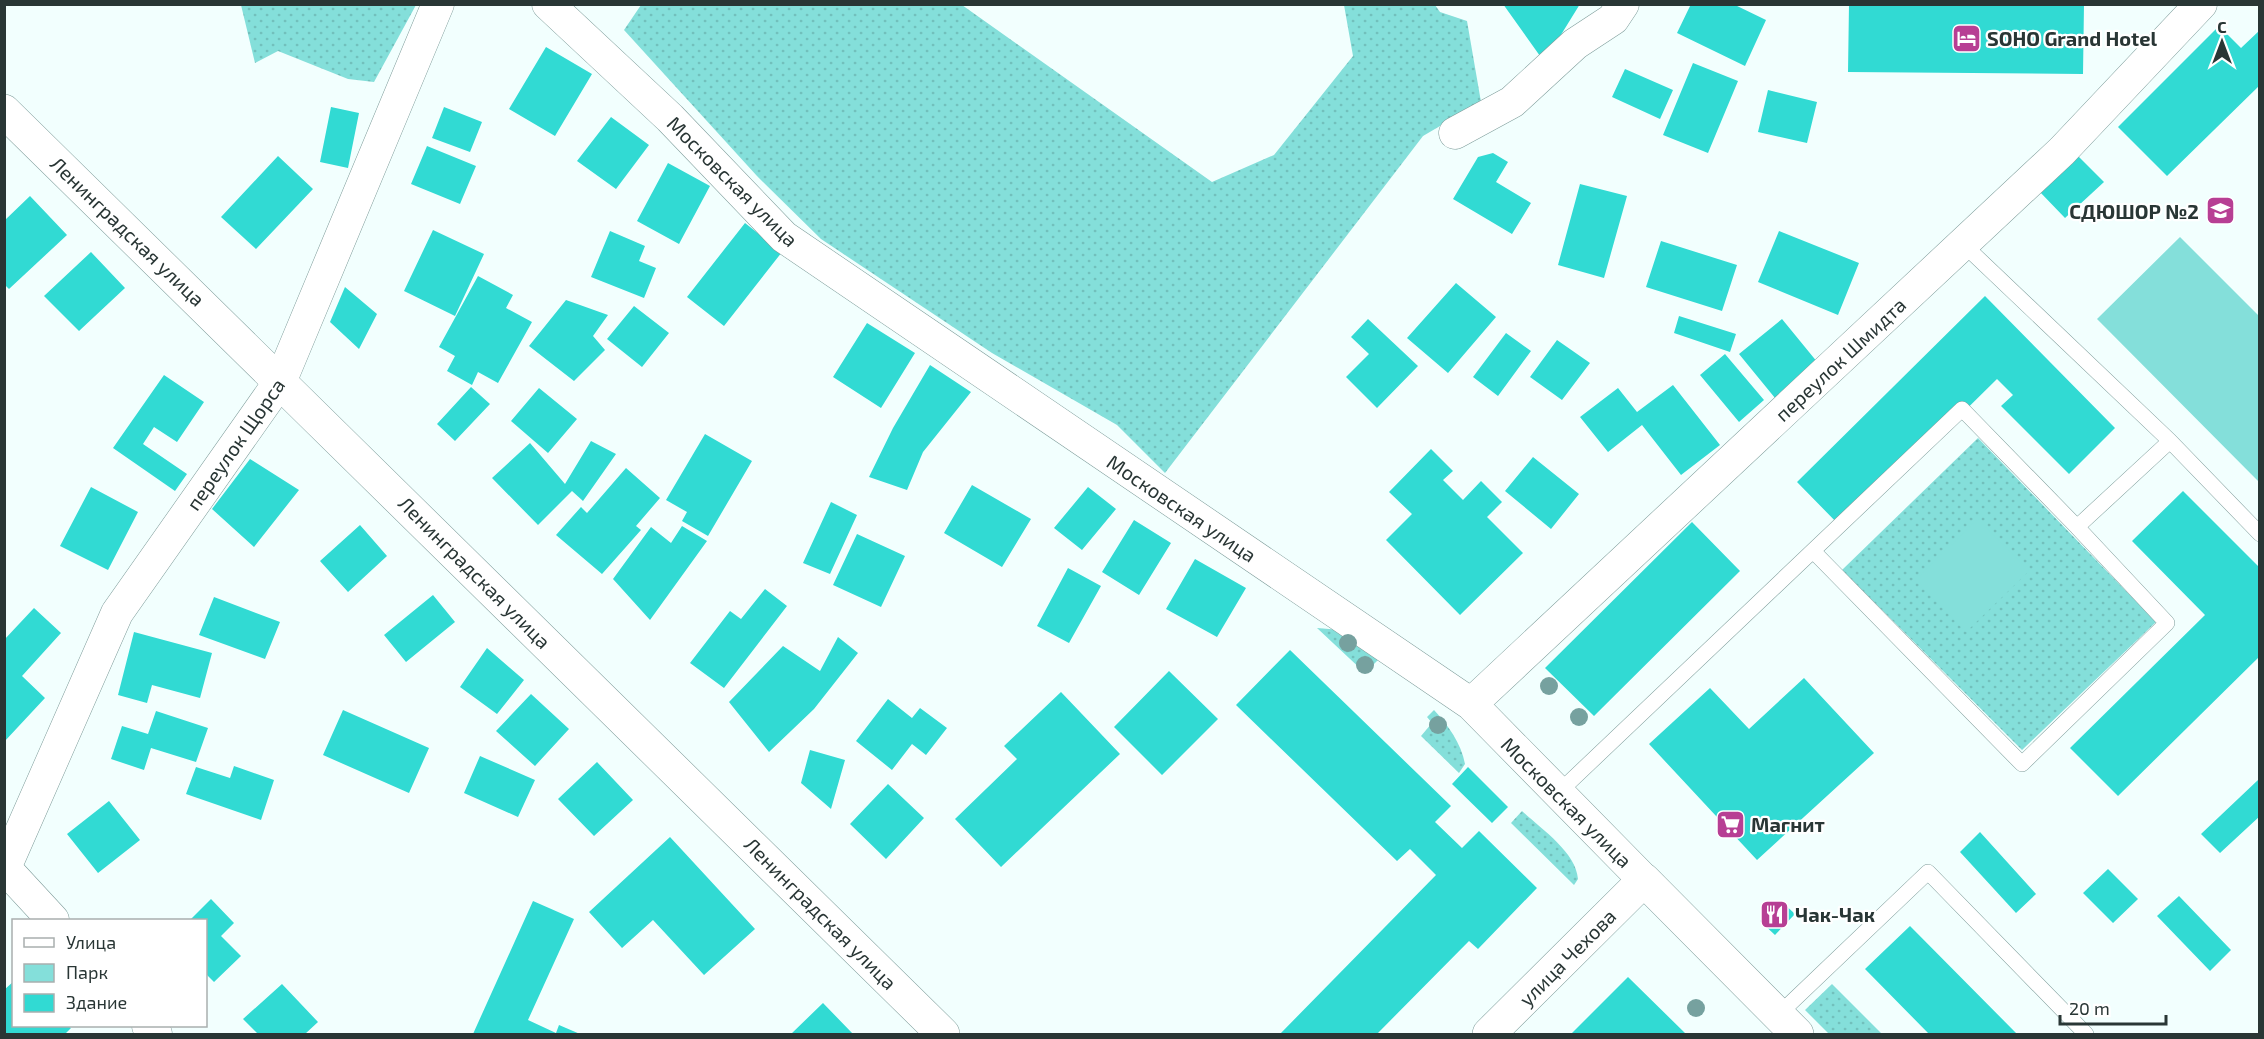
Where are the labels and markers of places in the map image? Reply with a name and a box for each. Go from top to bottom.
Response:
hotel icon: SOHO Grand Hotel [1950,22,1982,54]
place label: SOHO Grand Hotel [1987,26,2158,50]
school or university icon: СДЮШОР №2 [2204,195,2236,227]
place label: СДЮШОР №2 [2069,199,2199,223]
supermarket icon: Магнит [1714,808,1746,840]
place label: Магнит [1751,812,1825,836]
restaurant icon: Чак-Чак [1758,898,1790,930]
place label: Чак-Чак [1795,902,1875,926]

